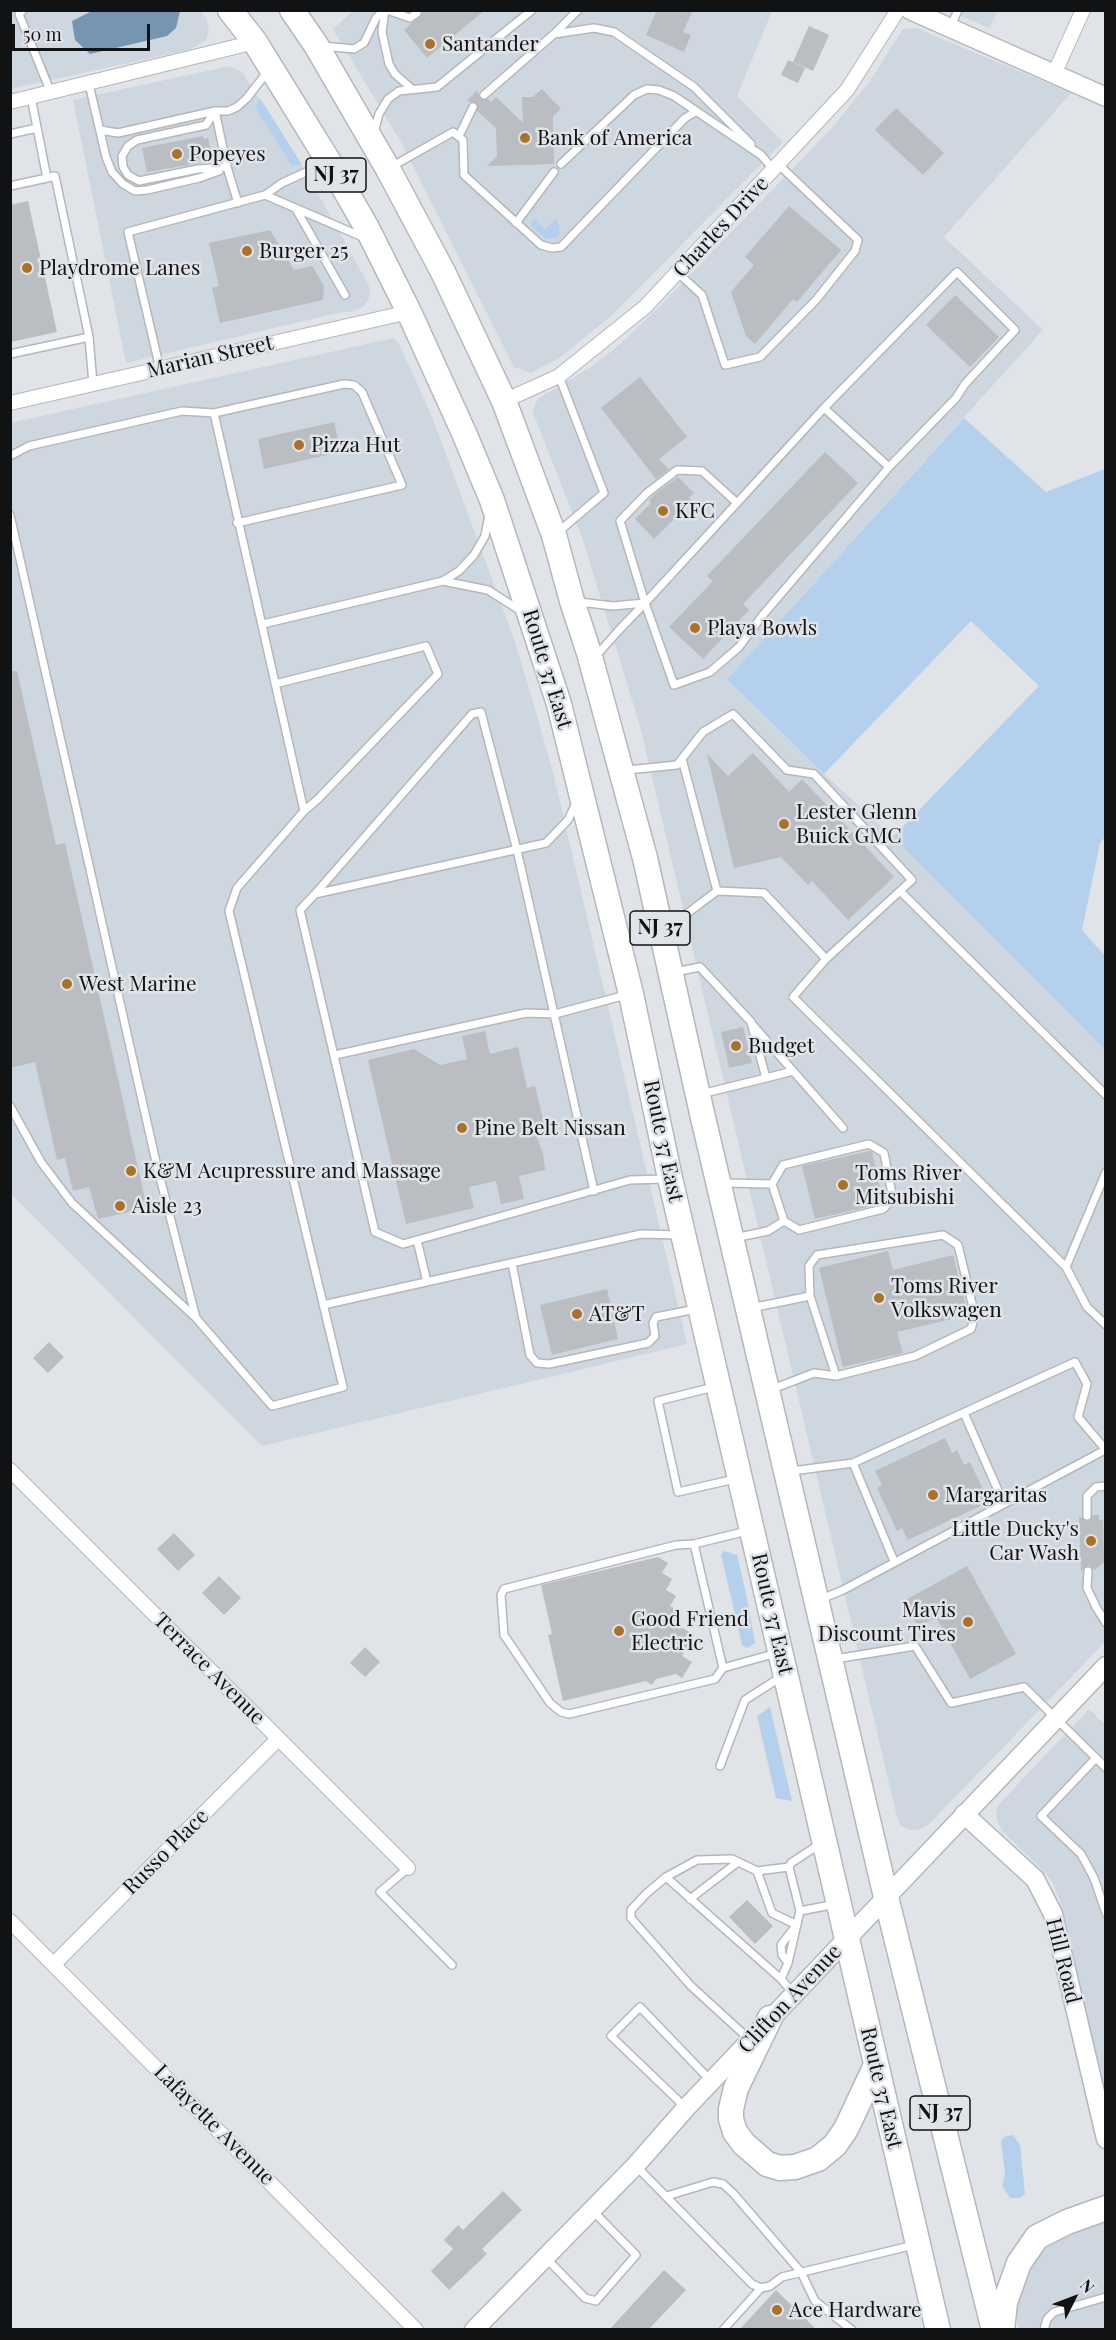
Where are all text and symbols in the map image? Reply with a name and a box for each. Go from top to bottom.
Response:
scale bar [15,12,153,50]
text: 50 m [23,22,62,46]
place label: Santander [442,31,539,57]
marker: Santander [423,37,437,51]
place label: Bank of America [537,125,692,151]
marker: Bank of America [518,131,532,145]
place label: Popeyes [189,141,266,167]
marker: Popeyes [170,147,184,161]
road number: NJ 37 [306,158,366,192]
street label: Charles Drive [668,171,774,283]
place label: Burger 25 [259,238,348,264]
marker: Burger 25 [240,244,254,258]
place label: Playdrome Lanes [39,255,200,281]
marker: Playdrome Lanes [20,261,34,275]
street label: Marian Street [144,330,276,384]
place label: Pizza Hut [311,432,400,458]
marker: Pizza Hut [292,438,306,452]
place label: KFC [675,498,715,524]
marker: KFC [656,504,670,518]
street label: Route 37 East [517,606,577,732]
place label: Playa Bowls [707,615,817,641]
marker: Playa Bowls [688,621,702,635]
place label: Lester Glenn Buick GMC [796,799,917,849]
marker: Lester Glenn Buick GMC [777,817,791,831]
road number: NJ 37 [630,911,690,945]
place label: West Marine [79,971,197,997]
marker: West Marine [60,977,74,991]
place label: Budget [748,1033,814,1059]
marker: Budget [729,1039,743,1053]
street label: Route 37 East [638,1078,688,1204]
place label: Pine Belt Nissan [474,1115,626,1141]
marker: Pine Belt Nissan [455,1121,469,1135]
place label: K&M Acupressure and Massage [143,1158,441,1184]
place label: Toms River Mitsubishi [855,1160,962,1210]
marker: K&M Acupressure and Massage [124,1164,138,1178]
marker: Toms River Mitsubishi [836,1178,850,1192]
place label: Aisle 23 [132,1193,202,1219]
marker: Aisle 23 [113,1199,127,1213]
place label: Toms River Volkswagen [891,1273,1002,1323]
marker: Toms River Volkswagen [872,1291,886,1305]
place label: AT&T [589,1301,645,1327]
marker: AT&T [570,1307,584,1321]
place label: Margaritas [945,1482,1047,1508]
marker: Margaritas [926,1488,940,1502]
place label: Little Ducky's Car Wash [952,1516,1079,1566]
marker: Little Ducky's Car Wash [1084,1534,1098,1548]
street label: Route 37 East [746,1551,798,1677]
place label: Mavis Discount Tires [818,1597,956,1647]
place label: Good Friend Electric [631,1606,749,1656]
street label: Terrace Avenue [148,1608,270,1730]
marker: Mavis Discount Tires [961,1615,975,1629]
marker: Good Friend Electric [612,1624,626,1638]
street label: Russo Place [118,1804,214,1900]
street label: Hill Road [1040,1916,1086,2006]
street label: Clifton Avenue [733,1939,847,2059]
street label: Route 37 East [855,2025,907,2151]
street label: Lafayette Avenue [148,2059,280,2191]
road number: NJ 37 [910,2096,970,2130]
north arrow [1044,2268,1104,2328]
text: N [1076,2274,1099,2297]
place label: Ace Hardware [789,2297,922,2323]
marker: Ace Hardware [770,2303,784,2317]

